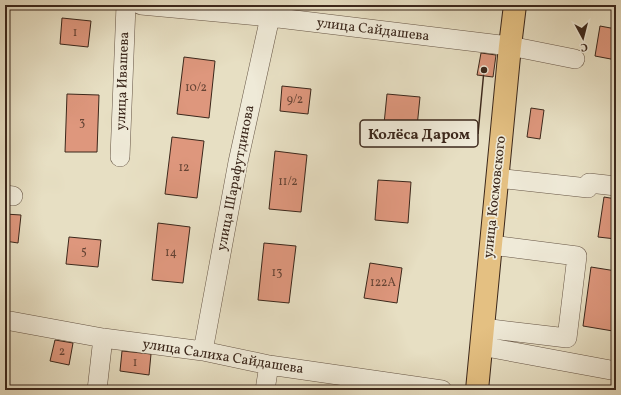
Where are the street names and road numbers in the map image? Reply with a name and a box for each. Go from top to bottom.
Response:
street label: улица Сайдашева [315,14,431,46]
street label: улица Ивашева [112,31,134,131]
street label: улица Шарафутдинова [213,103,259,253]
street label: улица Космовского [479,135,511,259]
street label: улица Салиха Сайдашева [141,335,305,379]

